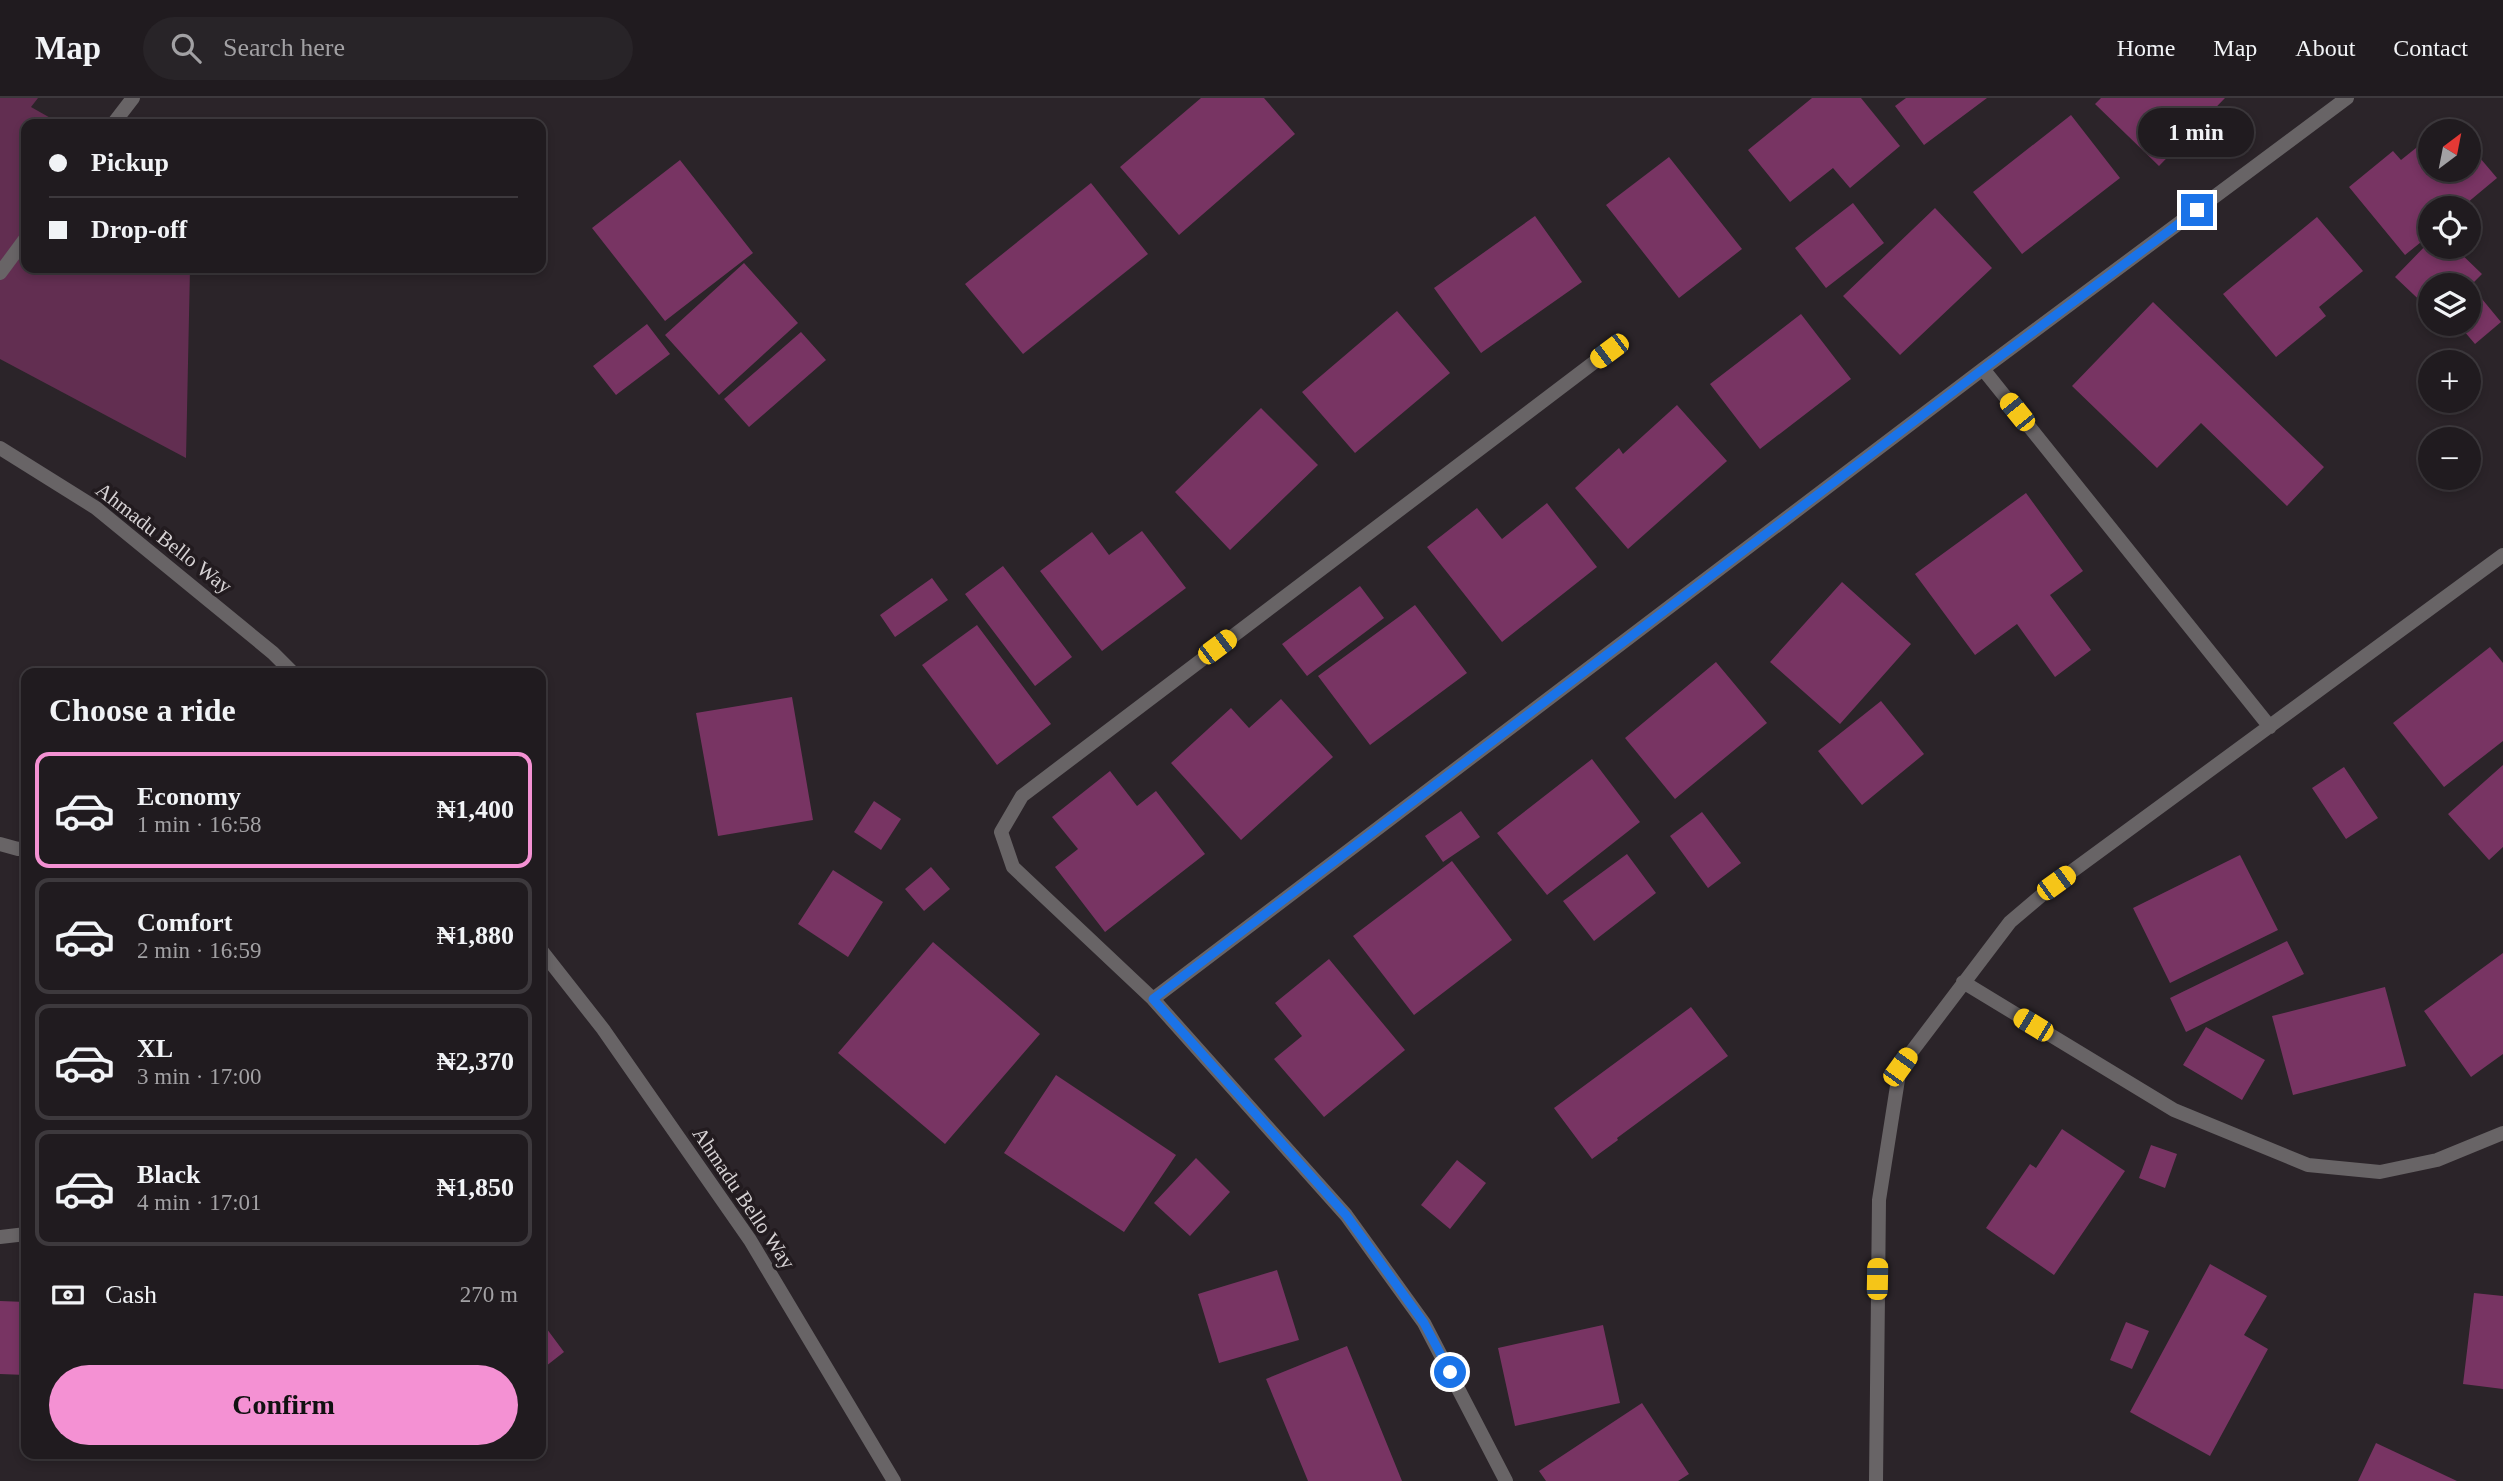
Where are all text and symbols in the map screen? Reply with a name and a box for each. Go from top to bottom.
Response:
search box [143,17,633,80]
icon: search [167,29,205,67]
text: Map [35,30,101,66]
text: Search here [223,33,345,62]
text: Home [2117,35,2175,61]
text: Map [2213,35,2257,61]
text: About [2295,35,2355,61]
text: Contact [2393,35,2468,61]
callout: 1 min [2139,108,2255,158]
north arrow [2418,119,2482,182]
map controls [2418,119,2481,490]
text: 1 min [2168,120,2224,145]
text: Pickup [91,148,169,177]
route end [2181,194,2213,226]
button: locate [2418,196,2481,259]
text: Drop-off [91,215,187,244]
button: layers [2418,273,2481,336]
car [1586,330,1633,372]
button: + [2418,350,2481,413]
car [1996,389,2039,435]
button: − [2418,427,2481,490]
street label: Ahmadu Bello Way [91,477,237,599]
car [1194,626,1241,668]
text: Choose a ride [49,692,236,728]
icon: car [53,779,116,842]
text: Economy [137,782,241,811]
text: ₦1,400 [437,795,514,824]
text: 1 min · 16:58 [137,812,262,837]
car [2033,862,2080,904]
icon: car [53,905,116,968]
text: Comfort [137,908,232,937]
text: ₦1,880 [437,921,514,950]
text: 2 min · 16:59 [137,938,262,963]
car [2010,1005,2057,1045]
icon: car [53,1031,116,1094]
text: XL [137,1034,173,1063]
car [1880,1044,1921,1090]
text: ₦2,370 [437,1047,514,1076]
text: 3 min · 17:00 [137,1064,262,1089]
street label: Ahmadu Bello Way [688,1123,801,1274]
icon: car [53,1157,116,1220]
text: Black [137,1160,201,1189]
text: ₦1,850 [437,1173,514,1202]
text: 4 min · 17:01 [137,1190,262,1215]
car [1867,1258,1888,1300]
icon: cash [49,1276,87,1314]
text: Cash [105,1280,157,1309]
text: 270 m [460,1282,518,1307]
route start [1434,1356,1466,1388]
button: Confirm [49,1365,518,1445]

